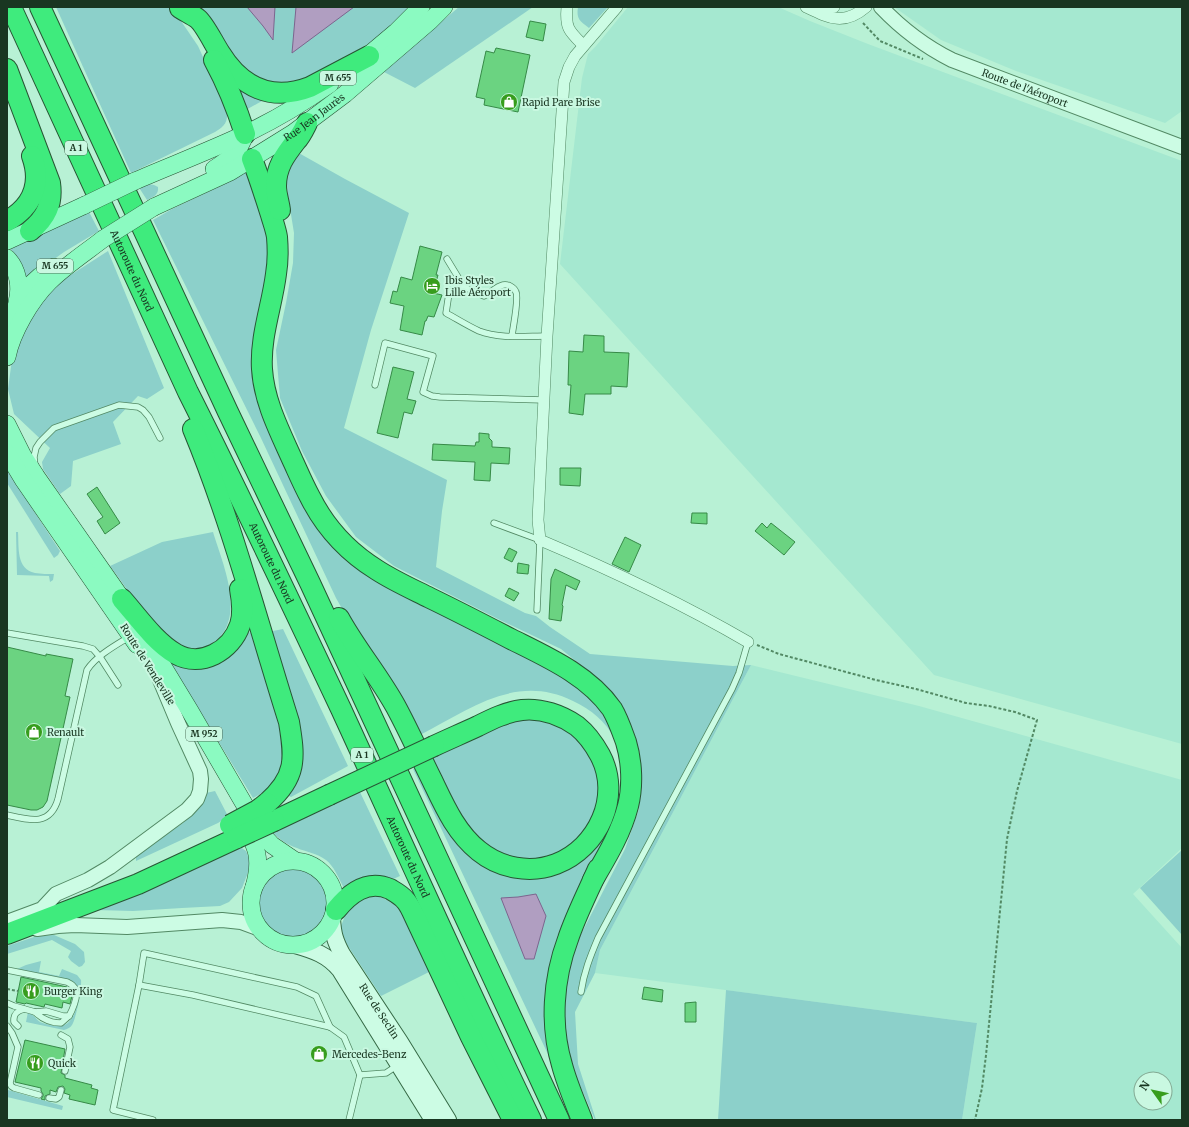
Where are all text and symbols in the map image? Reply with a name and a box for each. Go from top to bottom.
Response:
street label: Route de l'Aéroport [980,66,1070,110]
road number: M 655 [320,71,356,85]
street label: Rue Jean Jaurès [281,90,347,144]
shop icon: Rapid Pare Brise [499,92,519,112]
place label: Rapid Pare Brise [522,96,600,109]
road number: A 1 [65,141,87,155]
street label: Autoroute du Nord [107,227,156,314]
road number: M 655 [37,259,73,273]
place label: Ibis Styles Lille Aéroport [445,274,511,299]
hotel icon: Ibis Styles Lille Aéroport [422,276,442,296]
street label: Autoroute du Nord [246,519,296,606]
street label: Route de Vendeville [117,621,178,707]
shop icon: Renault [24,722,44,742]
place label: Renault [47,726,84,739]
road number: M 952 [186,727,222,741]
road number: A 1 [351,748,373,762]
street label: Autoroute du Nord [383,813,432,900]
restaurant icon: Burger King [21,981,41,1001]
street label: Rue de Seclin [356,981,402,1042]
place label: Burger King [44,985,102,998]
shop icon: Mercedes-Benz [309,1044,329,1064]
place label: Mercedes-Benz [332,1048,407,1061]
restaurant icon: Quick [25,1053,45,1073]
place label: Quick [48,1057,77,1070]
north arrow [1133,1071,1173,1111]
text: N [1136,1078,1153,1093]

